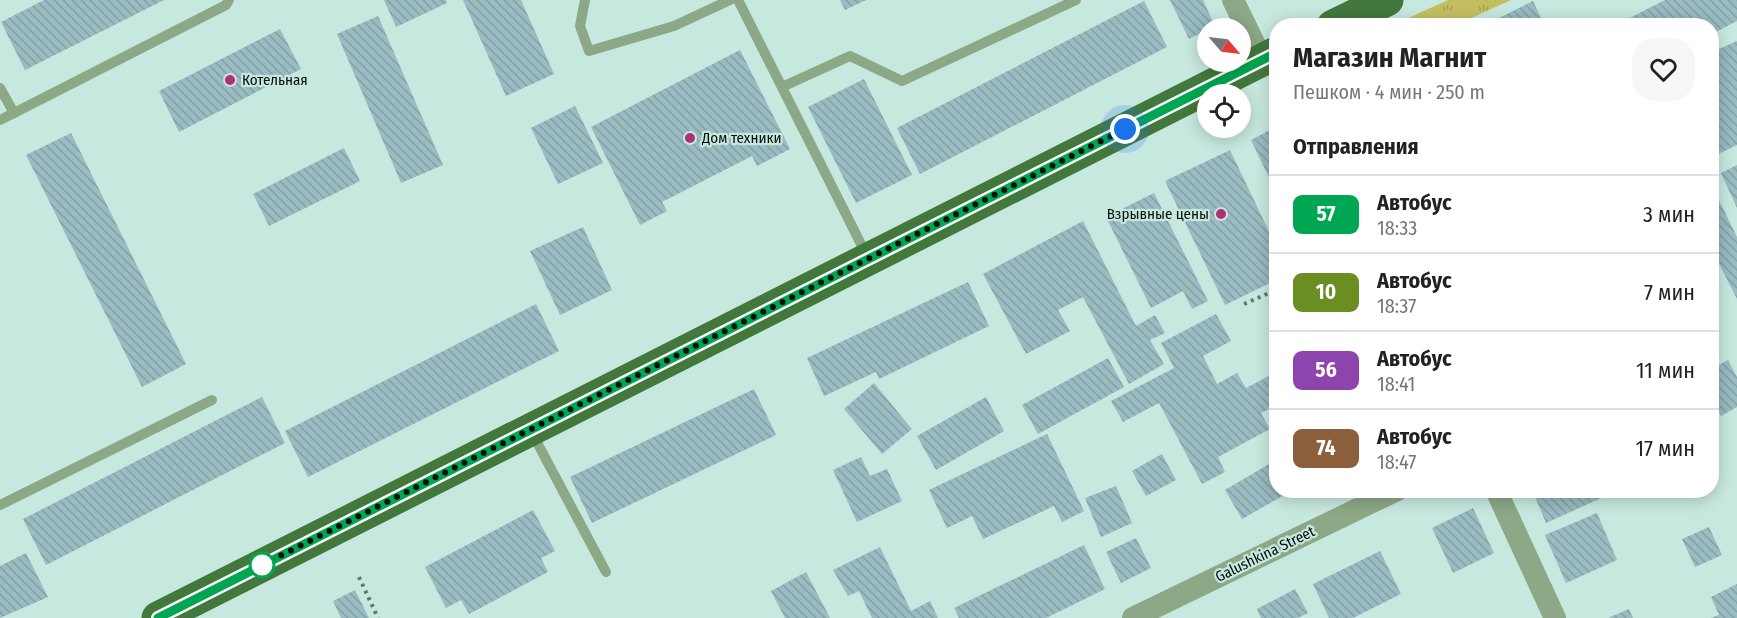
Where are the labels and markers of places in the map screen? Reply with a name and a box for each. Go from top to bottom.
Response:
place label: Котельная [242,71,308,89]
marker: Котельная [223,73,237,87]
place label: Дом техники [701,129,782,147]
marker: Дом техники [683,131,697,145]
place label: Взрывные цены [1107,205,1209,223]
marker: Взрывные цены [1214,207,1228,221]
unlabelled marker [249,552,275,578]

